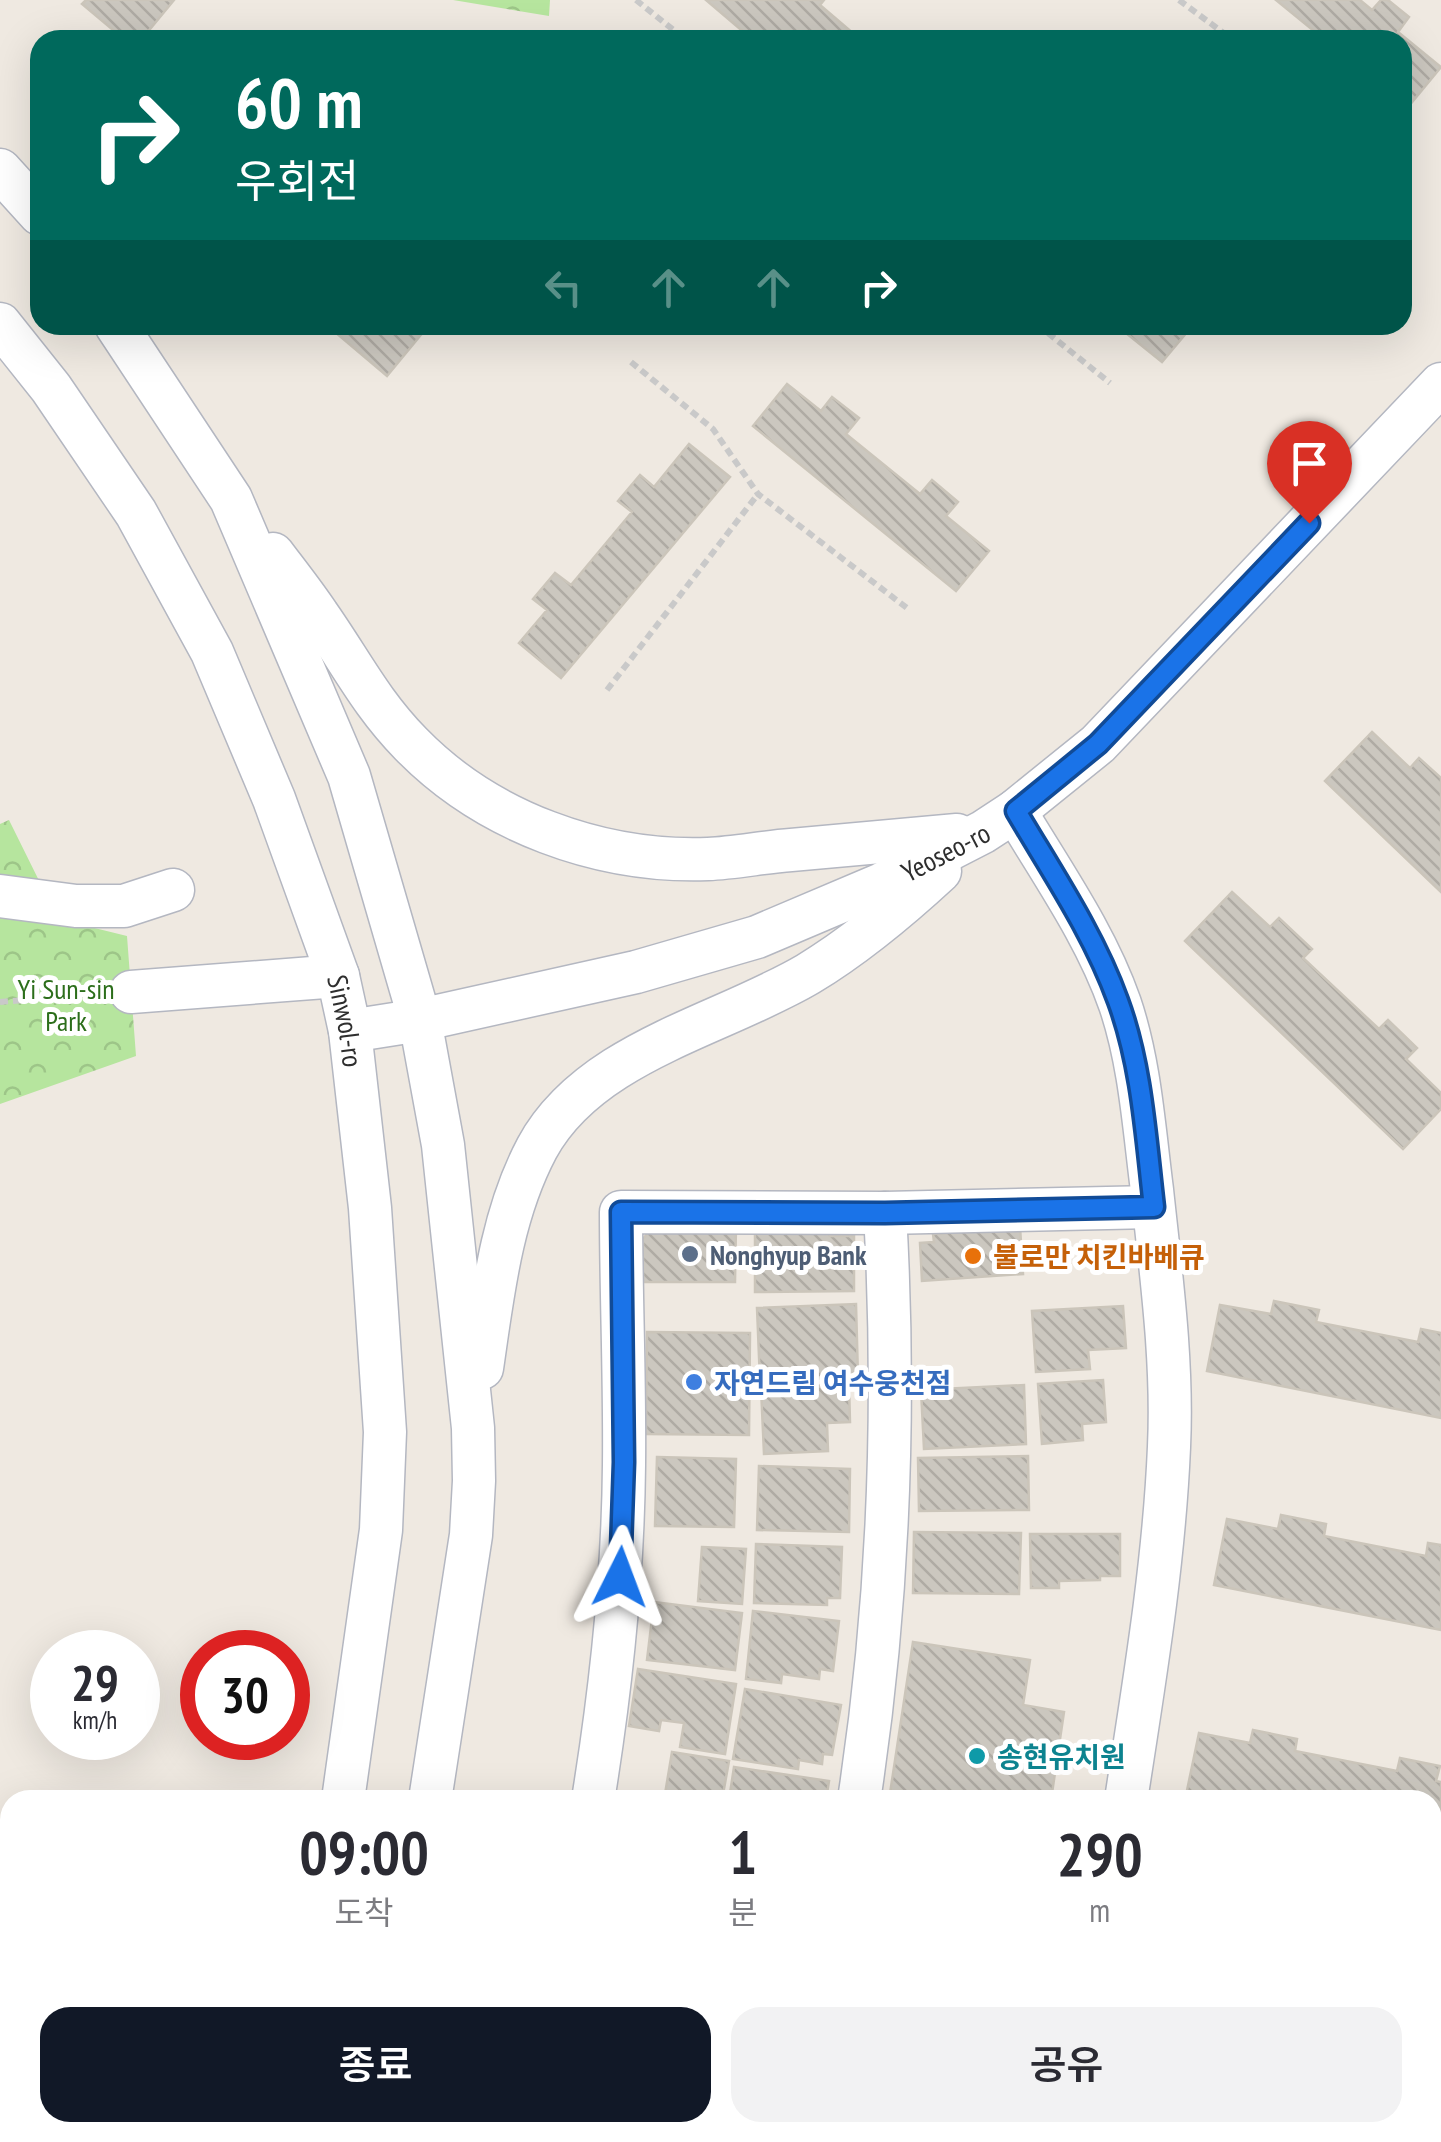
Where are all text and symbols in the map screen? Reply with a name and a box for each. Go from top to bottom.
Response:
text: 60 m [235,57,363,147]
icon: right [70,70,200,200]
text: 우회전 [235,151,359,209]
icon: left [536,260,591,315]
icon: ahead [641,260,696,315]
icon: ahead [746,260,801,315]
icon: right [851,260,906,315]
pin [1267,421,1352,524]
icon: arrive [1282,436,1337,491]
street label: Yeoseo-ro [895,813,996,890]
park label: Yi Sun-sin Park [17,970,115,1039]
street label: Sinwol-ro [320,971,372,1069]
place label: Nonghyup Bank [710,1236,867,1273]
place label: 불로만 치킨바베큐 [993,1238,1205,1275]
marker: Nonghyup Bank [679,1243,701,1265]
marker: 불로만 치킨바베큐 [962,1245,984,1267]
place label: 자연드림 여수웅천점 [714,1364,952,1401]
marker: 자연드림 여수웅천점 [683,1371,705,1393]
position arrow [568,1525,672,1629]
speed limit sign: 30 [180,1630,310,1760]
text: 29 [71,1650,119,1715]
text: km/h [73,1704,117,1736]
place label: 송현유치원 [997,1738,1126,1775]
marker: 송현유치원 [966,1745,988,1767]
text: 09:00 [299,1813,429,1891]
text: 1 [729,1813,757,1891]
text: 290 [1057,1815,1143,1893]
text: m [1089,1889,1110,1931]
text: 도착 [335,1891,394,1933]
text: 분 [728,1891,758,1933]
button: 종료 [40,2007,711,2122]
button: 공유 [731,2007,1402,2122]

